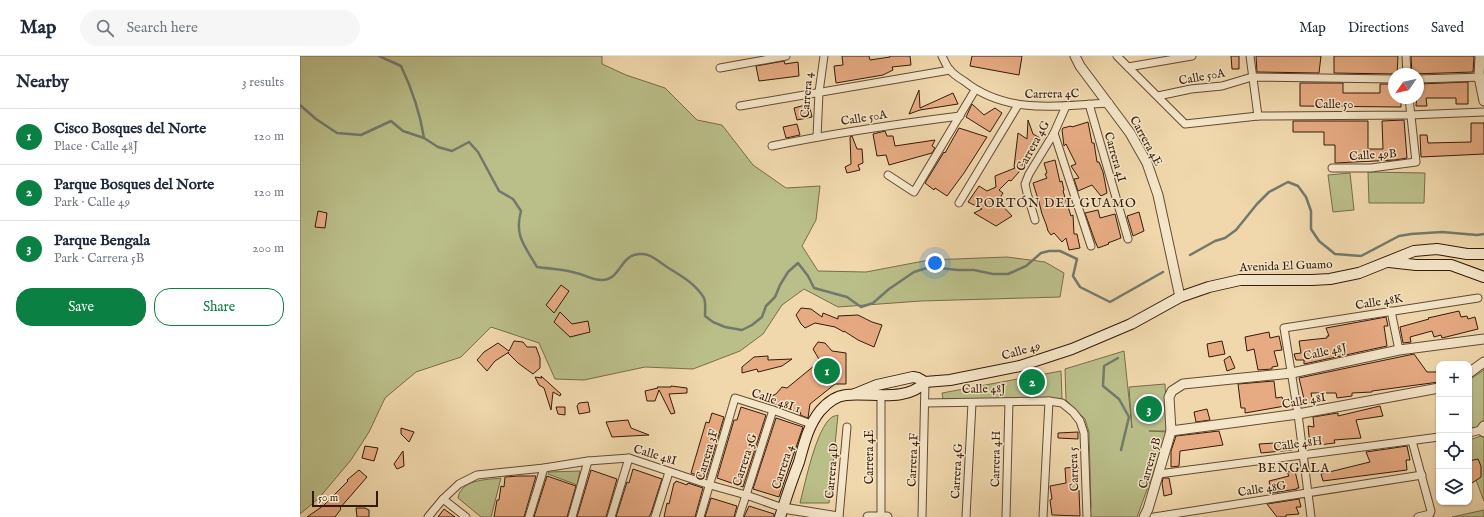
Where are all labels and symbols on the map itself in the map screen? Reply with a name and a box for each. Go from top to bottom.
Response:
street label: Calle 50A [1178,65,1227,88]
north arrow [1388,68,1424,104]
street label: Carrera 4 [798,71,816,119]
street label: Carrera 4C [1024,86,1080,102]
street label: Calle 50 [1315,97,1353,112]
street label: Calle 50A [840,107,889,129]
street label: Carrera 4E [1126,114,1166,168]
street label: Carrera 4G [1013,118,1053,174]
street label: Carrera 4I [1101,130,1129,184]
street label: Calle 49B [1349,146,1397,164]
district label: PORTÓN DEL GUAMO [975,195,1137,212]
your location [925,253,945,273]
street label: Avenida El Guamo [1238,257,1333,275]
street label: Calle 48K [1354,291,1404,313]
street label: Calle 49 [1000,338,1042,364]
street label: Calle 48J [1302,340,1348,365]
pin: 1 [814,356,840,386]
pin: 2 [1019,367,1045,397]
street label: Calle 48J [962,381,1006,398]
street label: Calle 48I 1 [749,386,803,416]
street label: Calle 48I [1281,390,1327,412]
pin: 3 [1136,394,1162,424]
street label: Carrera 3F [693,427,722,482]
street label: Carrera 4E [862,430,877,484]
street label: Carrera 3G [729,431,761,488]
street label: Carrera 4H [988,431,1004,487]
street label: Carrera 4F [905,432,921,487]
street label: Calle 48H [1273,433,1323,455]
street label: Carrera 5B [1136,436,1164,490]
street label: Calle 48I [632,441,678,469]
street label: Carrera 4D [822,442,842,499]
street label: Carrera 4G [948,442,966,499]
street label: Carrera 4 [769,443,797,491]
street label: Carrera 5 [1066,446,1082,492]
district label: BENGALA [1258,460,1331,477]
street label: Calle 48G [1237,478,1288,500]
scale bar [312,489,378,508]

